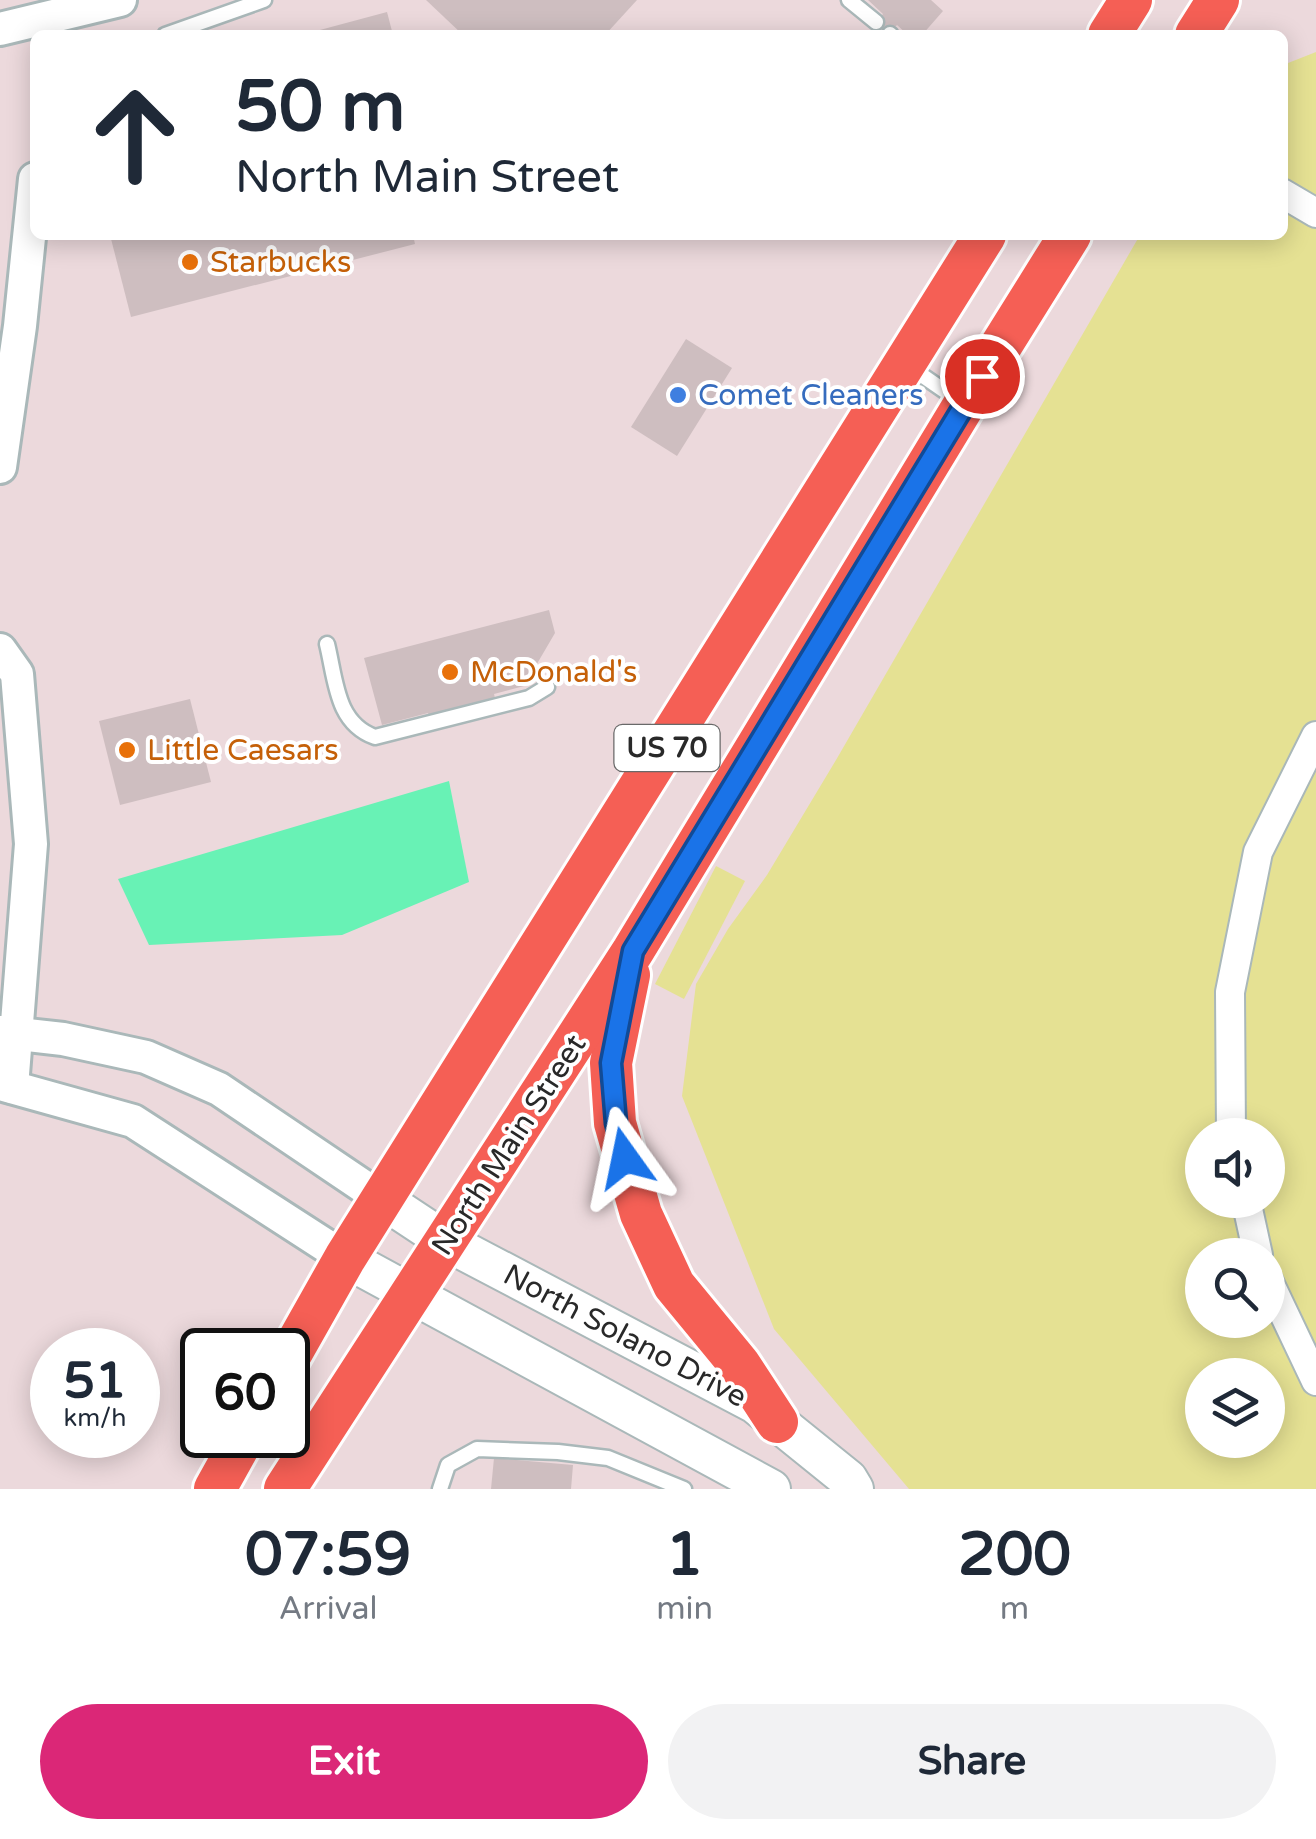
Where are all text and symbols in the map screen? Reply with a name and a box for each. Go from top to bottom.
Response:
text: 50 m [235,66,405,150]
icon: ahead [70,70,200,200]
text: North Main Street [235,151,619,205]
place label: Starbucks [210,244,351,281]
marker: Starbucks [179,251,201,273]
pin [940,334,1025,419]
icon: arrive [955,349,1010,404]
place label: Comet Cleaners [698,377,924,414]
marker: Comet Cleaners [667,384,689,406]
place label: McDonald's [470,654,637,691]
marker: McDonald's [439,661,461,683]
road number: US 70 [614,725,720,771]
place label: Little Caesars [147,732,339,769]
marker: Little Caesars [116,739,138,761]
street label: North Main Street [424,1028,594,1262]
position arrow [573,1106,677,1210]
map controls [1185,1118,1285,1458]
button: sound [1185,1118,1285,1218]
button: search [1185,1238,1285,1338]
street label: North Solano Drive [497,1256,753,1416]
speed limit sign: 60 [180,1328,310,1458]
text: 51 [64,1351,126,1411]
button: layers [1185,1358,1285,1458]
text: km/h [64,1403,126,1433]
text: 07:59 [245,1519,411,1591]
text: 1 [666,1519,703,1591]
text: 200 [958,1519,1071,1591]
text: Arrival [279,1590,378,1628]
text: min [656,1590,713,1628]
text: m [1000,1590,1029,1628]
button: Exit [40,1704,648,1819]
button: Share [668,1704,1276,1819]

